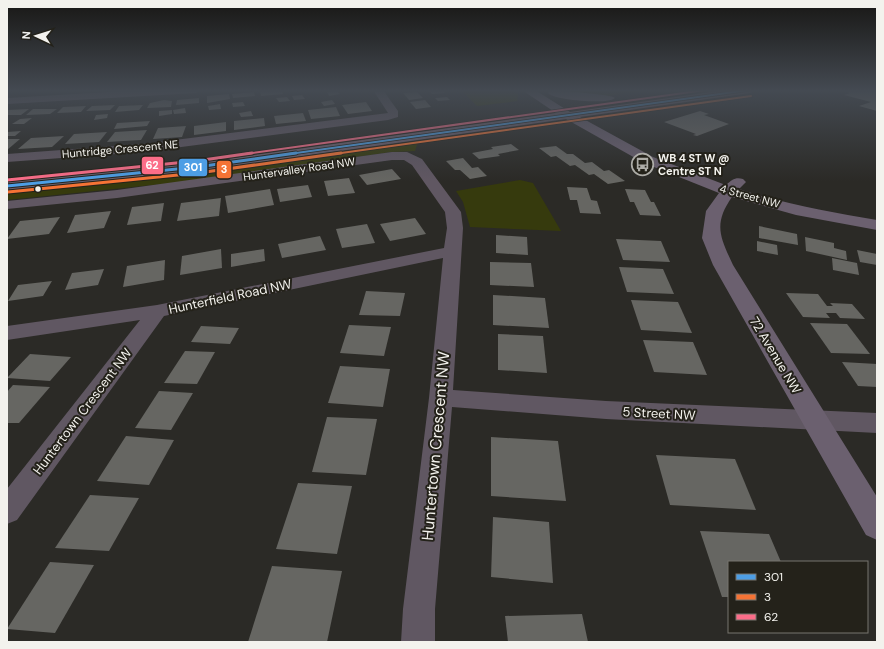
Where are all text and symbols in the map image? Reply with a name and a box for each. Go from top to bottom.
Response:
north arrow [16,16,56,56]
text: N [19,31,33,40]
street label: Huntridge Crescent NE [61,137,179,161]
bus stop icon: WB 4 ST W @ Centre ST N [629,151,655,177]
place label: WB 4 ST W @ Centre ST N [658,151,730,178]
street label: Huntervalley Road NW [242,154,356,184]
line badge: 62 [141,156,164,175]
text: 62 [145,158,159,172]
line badge: 301 [178,158,208,177]
text: 301 [184,160,202,174]
line badge: 3 [216,160,232,179]
text: 3 [221,162,227,176]
street label: 4 Street NW [718,181,782,211]
unlabelled marker [33,184,43,194]
street label: Hunterfield Road NW [167,275,294,318]
street label: 72 Avenue NW [746,314,805,397]
street label: Huntertown Crescent NW [29,344,136,478]
street label: Huntertown Crescent NW [417,350,454,542]
street label: 5 Street NW [622,403,696,424]
legend [728,561,868,633]
text: 301 [764,569,783,585]
text: 3 [764,589,771,605]
text: 62 [764,609,778,625]

